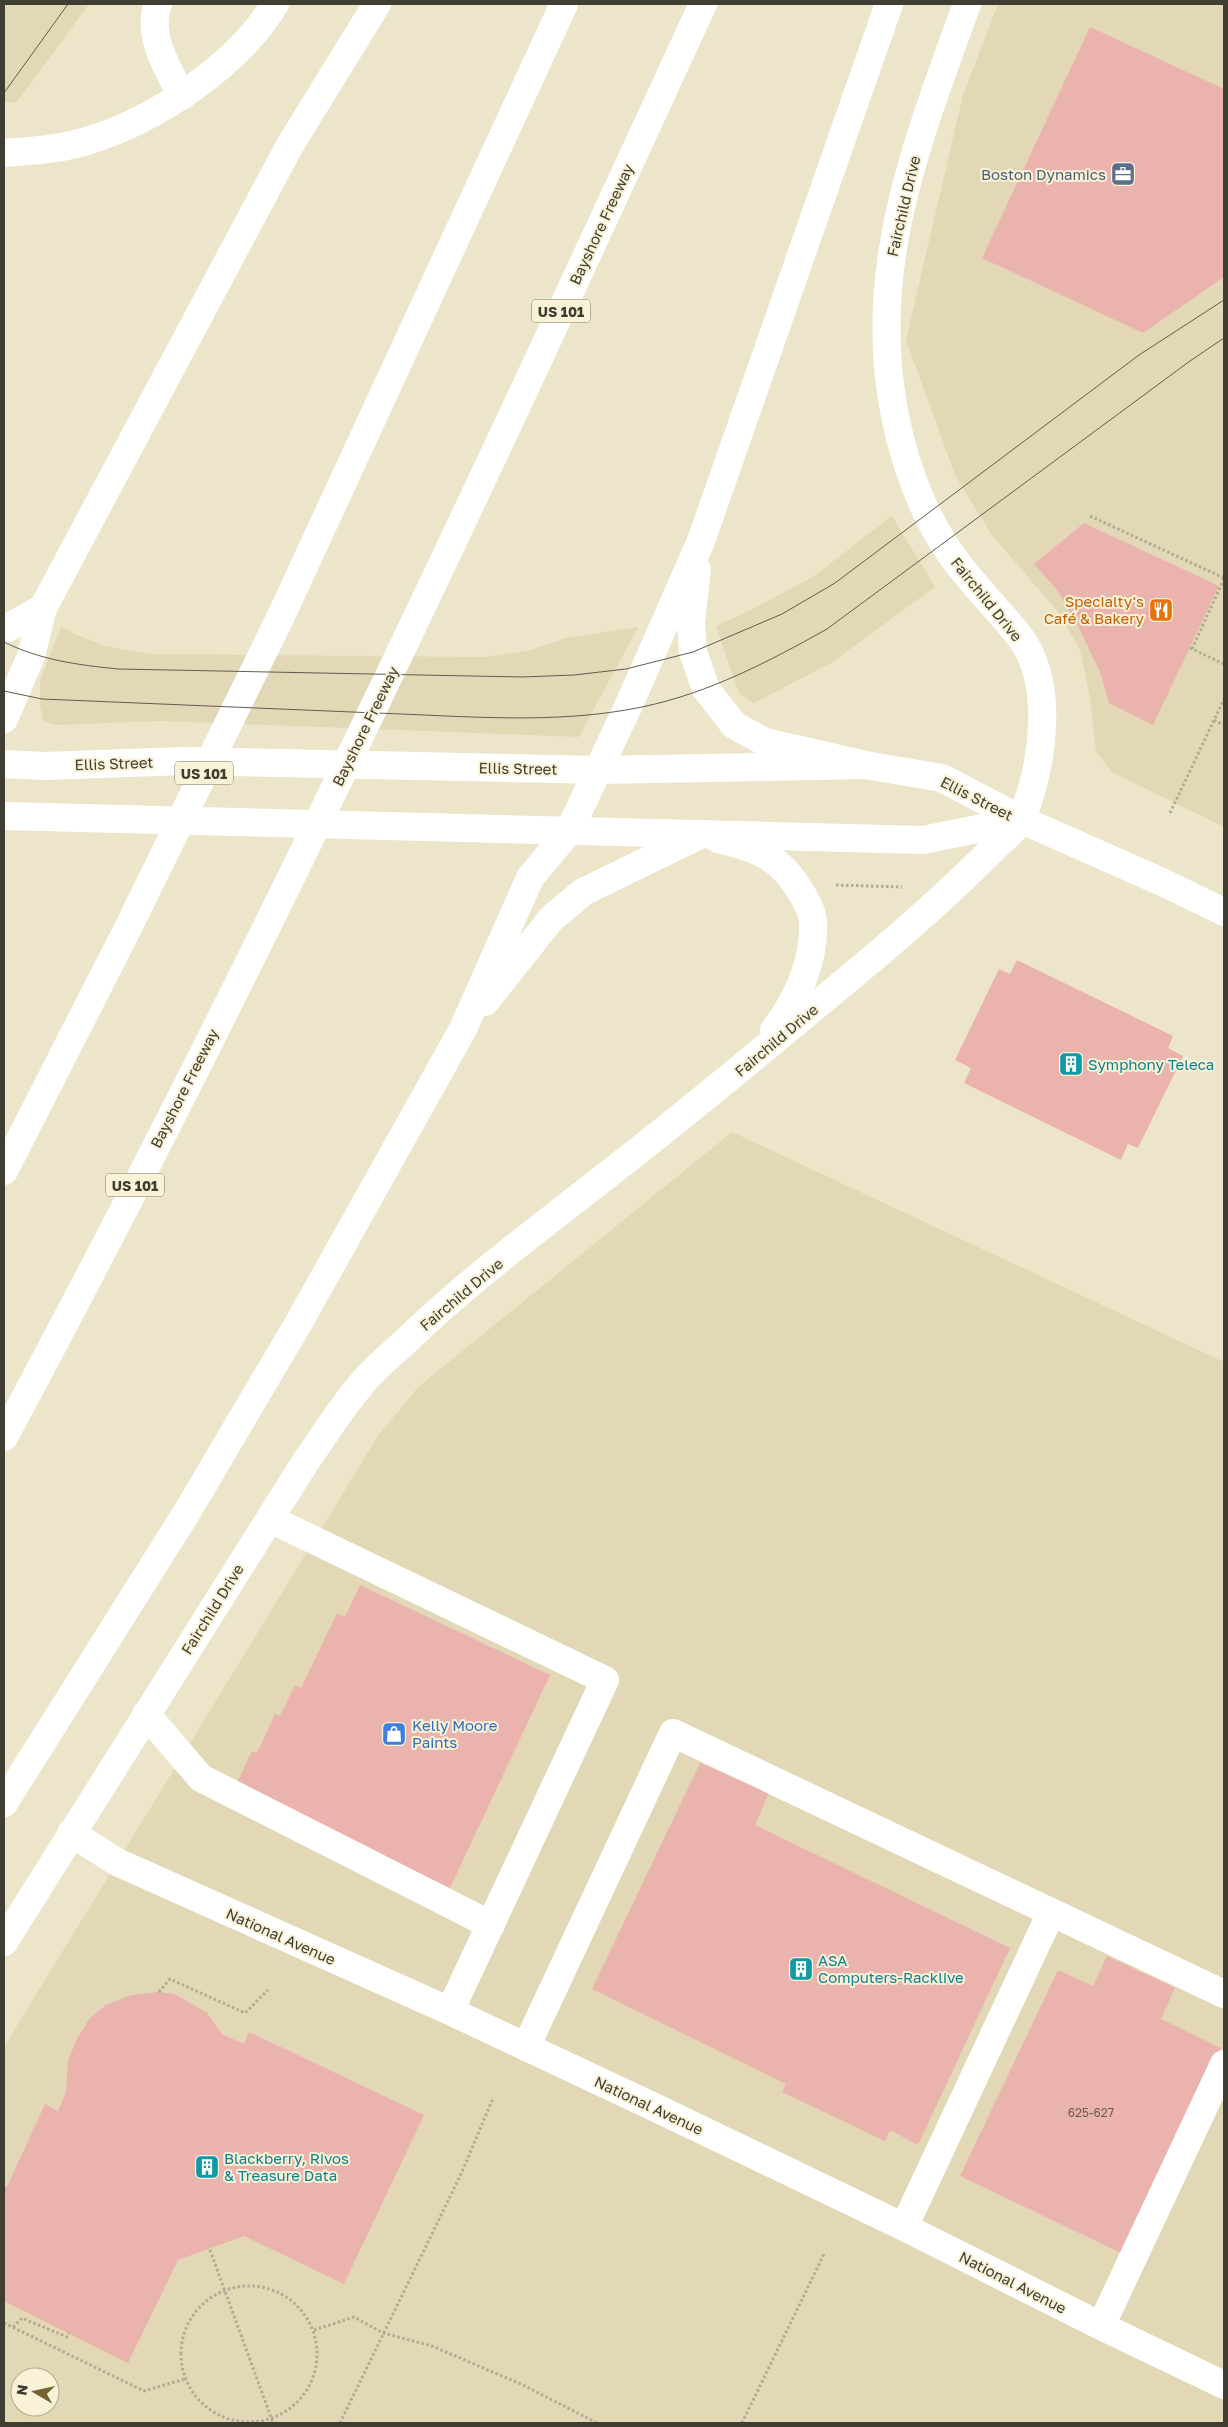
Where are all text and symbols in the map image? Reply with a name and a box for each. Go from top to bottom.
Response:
street label: Fairchild Drive [883,153,923,258]
street label: Bayshore Freeway [565,160,637,287]
office icon: Boston Dynamics [1110,161,1136,187]
place label: Boston Dynamics [981,165,1106,183]
road number: US 101 [532,300,590,322]
street label: Fairchild Drive [948,553,1027,645]
place label: Specialty's Café & Bakery [1044,592,1145,627]
restaurant icon: Specialty's Café & Bakery [1148,597,1174,623]
street label: Bayshore Freeway [328,663,402,789]
street label: Ellis Street [74,753,154,773]
street label: Ellis Street [478,758,558,778]
road number: US 101 [175,761,233,784]
street label: Ellis Street [938,772,1016,824]
street label: Fairchild Drive [731,1000,821,1080]
street label: Bayshore Freeway [146,1025,222,1151]
building icon: Symphony Teleca [1058,1051,1084,1077]
place label: Symphony Teleca [1088,1055,1214,1073]
road number: US 101 [106,1174,164,1196]
street label: Fairchild Drive [416,1254,506,1334]
street label: Fairchild Drive [177,1560,247,1657]
place label: Kelly Moore Paints [412,1716,498,1751]
shop icon: Kelly Moore Paints [381,1721,407,1747]
street label: National Avenue [223,1904,339,1968]
place label: ASA Computers-Racklive [818,1951,964,1986]
building icon: ASA Computers-Racklive [788,1956,814,1982]
street label: National Avenue [592,2072,707,2138]
house number: 625-627 [1068,2105,1114,2120]
place label: Blackberry, Rivos & Treasure Data [224,2149,349,2184]
building icon: Blackberry, Rivos & Treasure Data [194,2154,220,2180]
street label: National Avenue [956,2247,1070,2317]
north arrow [10,2367,60,2417]
text: N [12,2383,31,2396]

